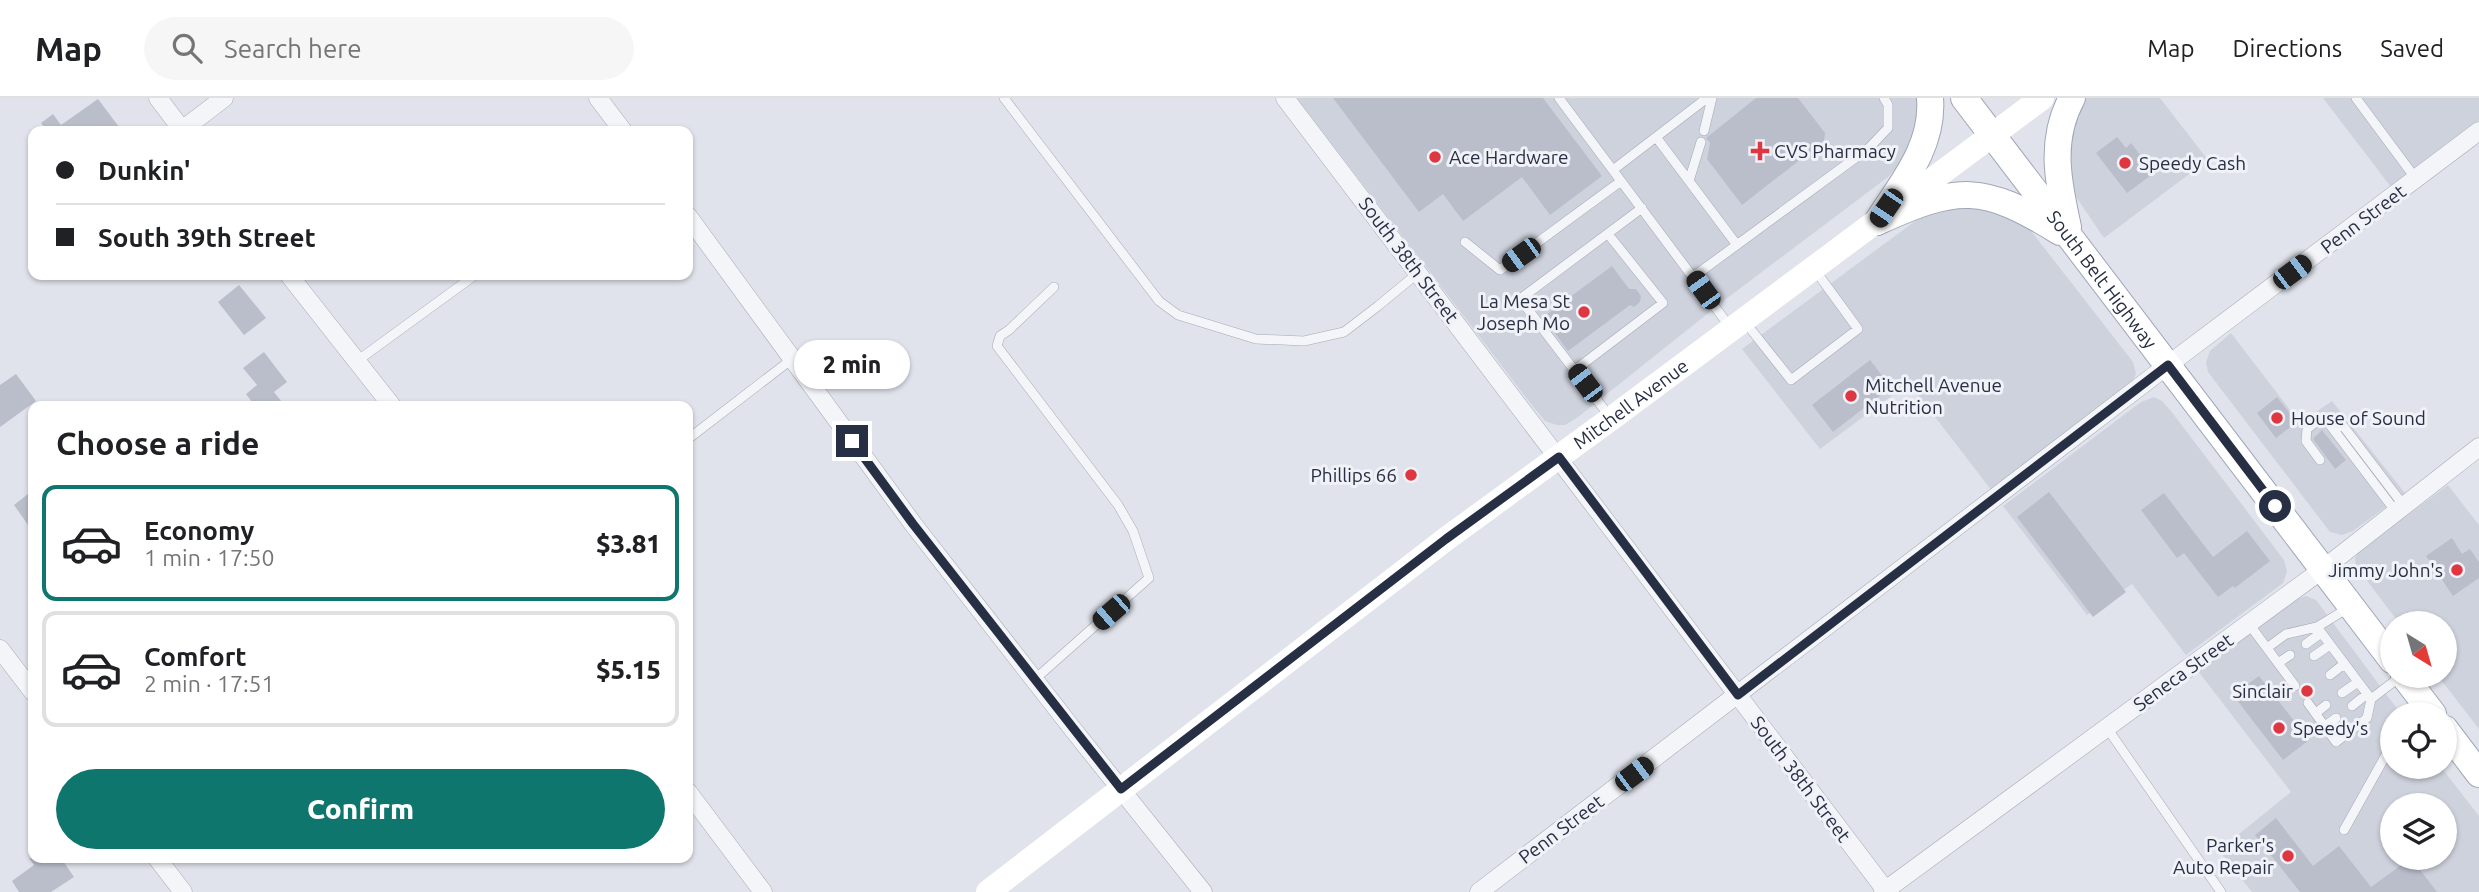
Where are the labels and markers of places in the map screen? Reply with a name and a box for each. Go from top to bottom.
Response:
place label: CVS Pharmacy [1774,140,1896,162]
marker: CVS Pharmacy [1752,143,1768,159]
place label: Ace Hardware [1449,146,1568,168]
marker: Ace Hardware [1427,149,1443,165]
place label: Speedy Cash [2139,152,2246,174]
marker: Speedy Cash [2117,155,2133,171]
place label: La Mesa St Joseph Mo [1477,290,1571,334]
marker: La Mesa St Joseph Mo [1576,304,1592,320]
place label: Mitchell Avenue Nutrition [1865,374,2002,418]
marker: Mitchell Avenue Nutrition [1843,388,1859,404]
place label: House of Sound [2291,407,2426,429]
marker: House of Sound [2269,410,2285,426]
place label: Phillips 66 [1310,464,1397,486]
marker: Phillips 66 [1403,467,1419,483]
place label: Jimmy John's [2328,559,2443,581]
marker: Jimmy John's [2449,562,2465,578]
place label: Sinclair [2232,680,2293,702]
marker: Sinclair [2299,683,2315,699]
place label: Speedy's [2293,717,2368,739]
marker: Speedy's [2271,720,2287,736]
place label: Parker's Auto Repair [2173,834,2274,878]
marker: Parker's Auto Repair [2280,848,2296,864]

